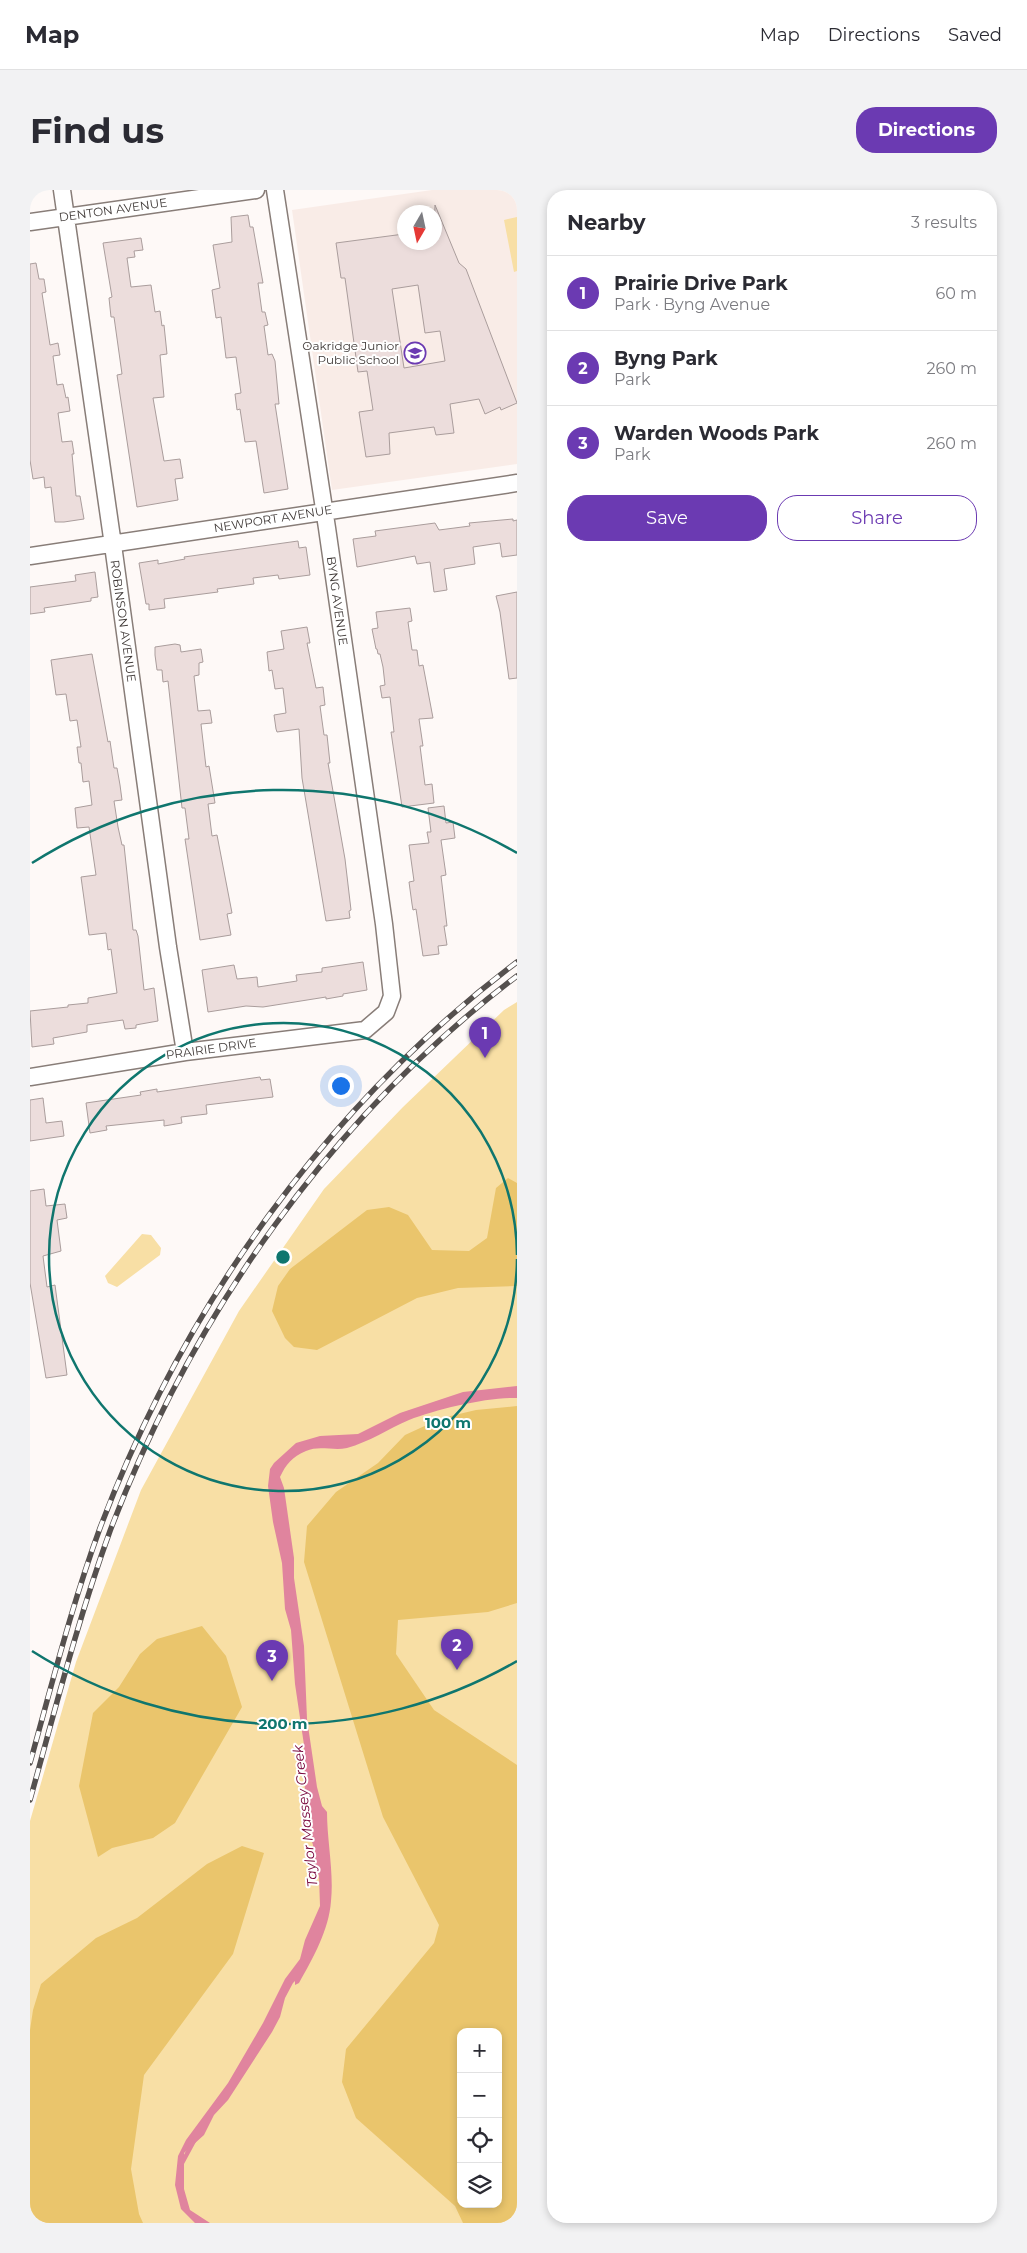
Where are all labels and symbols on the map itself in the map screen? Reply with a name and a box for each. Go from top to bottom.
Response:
street label: DENTON AVENUE [58,194,168,225]
north arrow [397,205,442,250]
place label: Oakridge Junior Public School [302,338,399,367]
school or university icon: Oakridge Junior Public School [403,341,427,365]
street label: NEWPORT AVENUE [213,502,333,535]
street label: BYNG AVENUE [324,555,351,646]
street label: ROBINSON AVENUE [107,559,139,683]
pin: 1 [469,1017,501,1058]
street label: PRAIRIE DRIVE [165,1035,257,1062]
your location [328,1073,354,1099]
centre of rings [274,1248,292,1266]
text: 100 m [425,1413,471,1432]
pin: 2 [441,1629,473,1670]
pin: 3 [256,1640,288,1681]
text: 200 m [258,1714,308,1733]
water label: Taylor Massey Creek [289,1743,321,1888]

